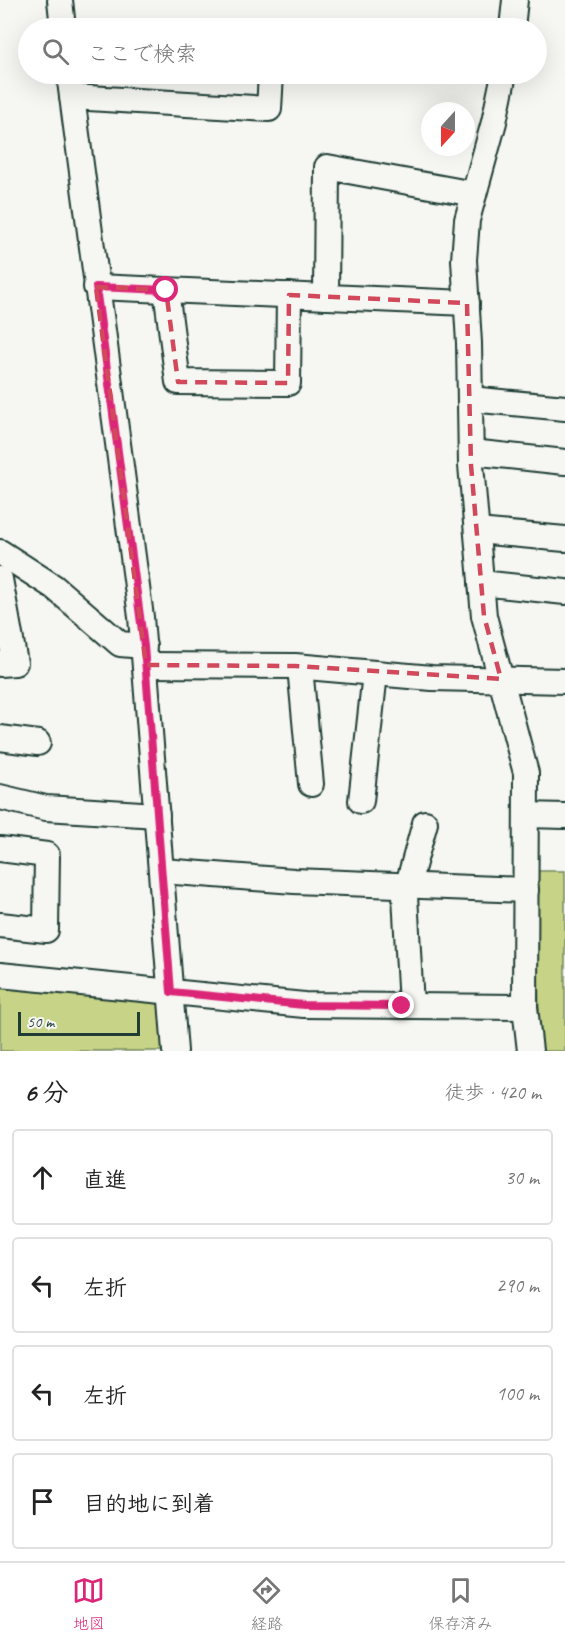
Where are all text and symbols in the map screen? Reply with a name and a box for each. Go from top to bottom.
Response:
search box [18,18,547,84]
icon: search [39,35,72,68]
text: ここで検索 [87,40,197,68]
north arrow [421,102,475,156]
route start [152,276,178,302]
route end [388,992,414,1018]
scale bar [18,1009,140,1036]
text: 50 m [27,1012,54,1032]
text: 6 分 [24,1076,69,1109]
text: 徒歩 · 420 m [445,1080,541,1105]
icon: ahead [26,1161,59,1194]
text: 30 m [505,1165,539,1190]
text: 直進 [83,1166,127,1194]
icon: left [26,1269,59,1302]
text: 290 m [496,1273,539,1298]
text: 左折 [83,1274,127,1302]
icon: left [26,1377,59,1410]
text: 100 m [496,1381,539,1406]
text: 左折 [83,1382,127,1410]
icon: arrive [26,1485,59,1518]
text: 目的地に到着 [83,1490,215,1518]
tab: 地図 [72,1574,105,1634]
tab: 経路 [250,1574,283,1634]
tab: 保存済み [428,1574,492,1634]

